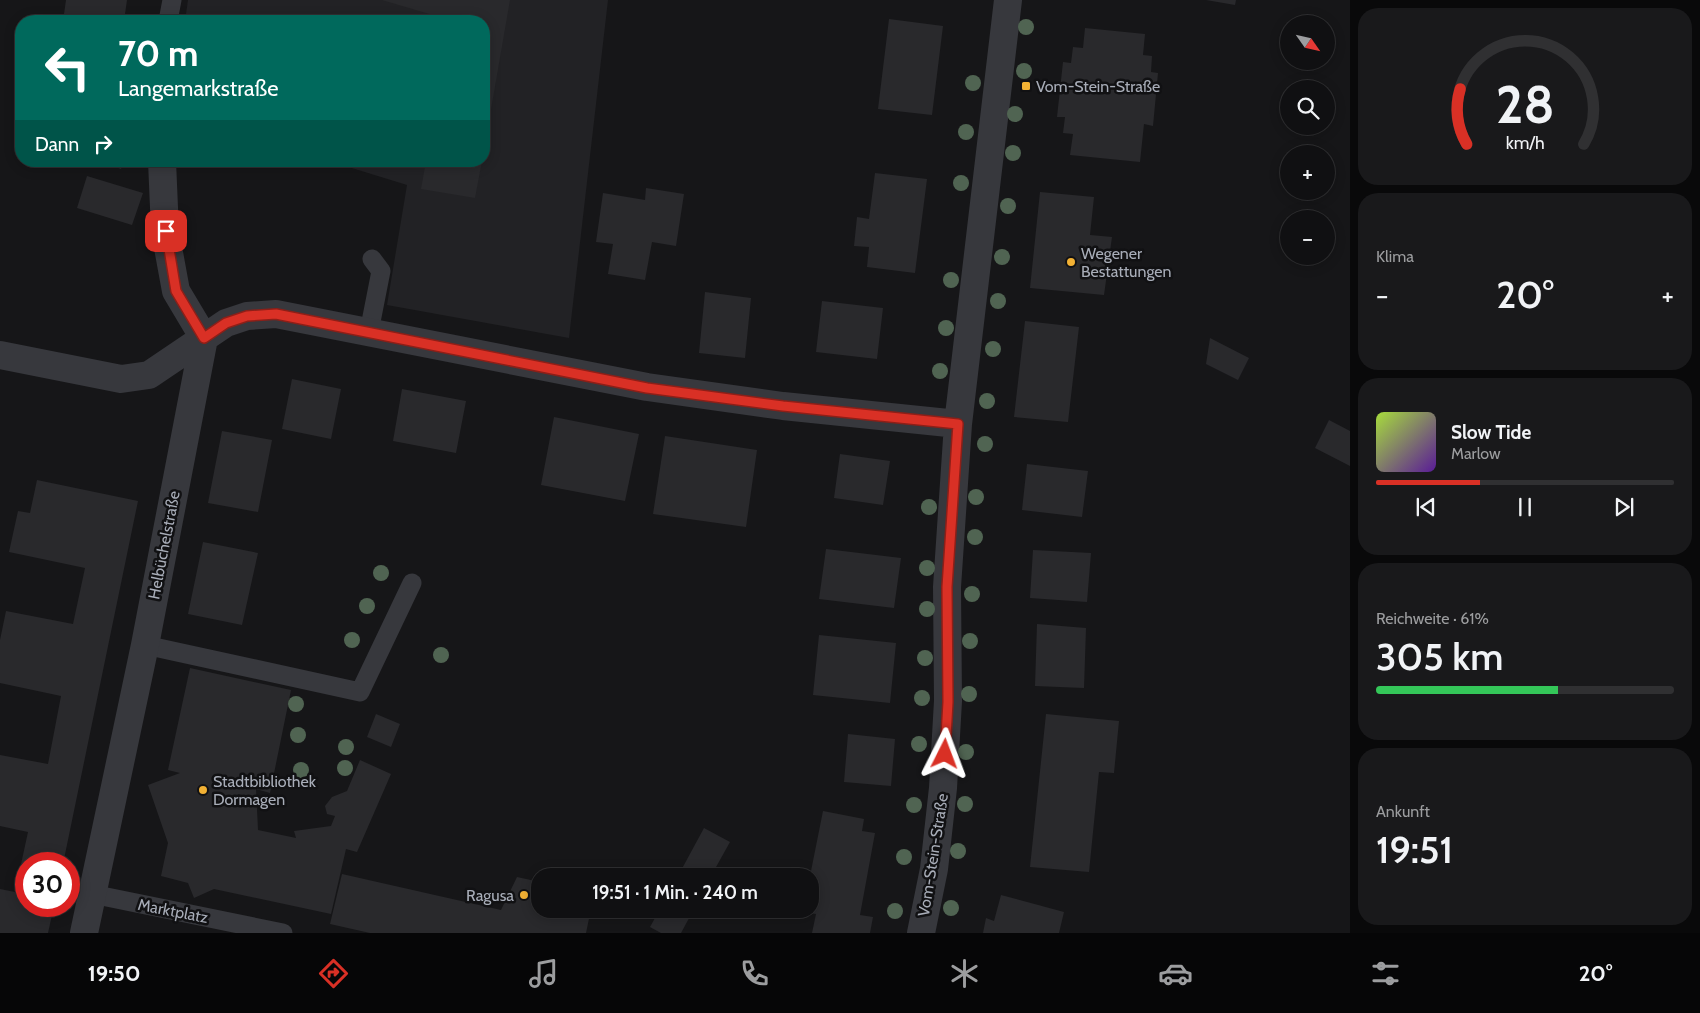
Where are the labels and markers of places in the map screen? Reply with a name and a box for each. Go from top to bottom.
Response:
place label: Vom-Stein-Straße [1036,77,1160,96]
marker: Vom-Stein-Straße [1020,80,1032,92]
pin [145,210,187,252]
place label: Wegener Bestattungen [1081,244,1172,281]
marker: Wegener Bestattungen [1065,256,1077,268]
place label: Stadtbibliothek Dormagen [213,772,317,809]
marker: Stadtbibliothek Dormagen [197,784,209,796]
place label: Ragusa [466,886,514,905]
marker: Ragusa [518,889,530,901]

